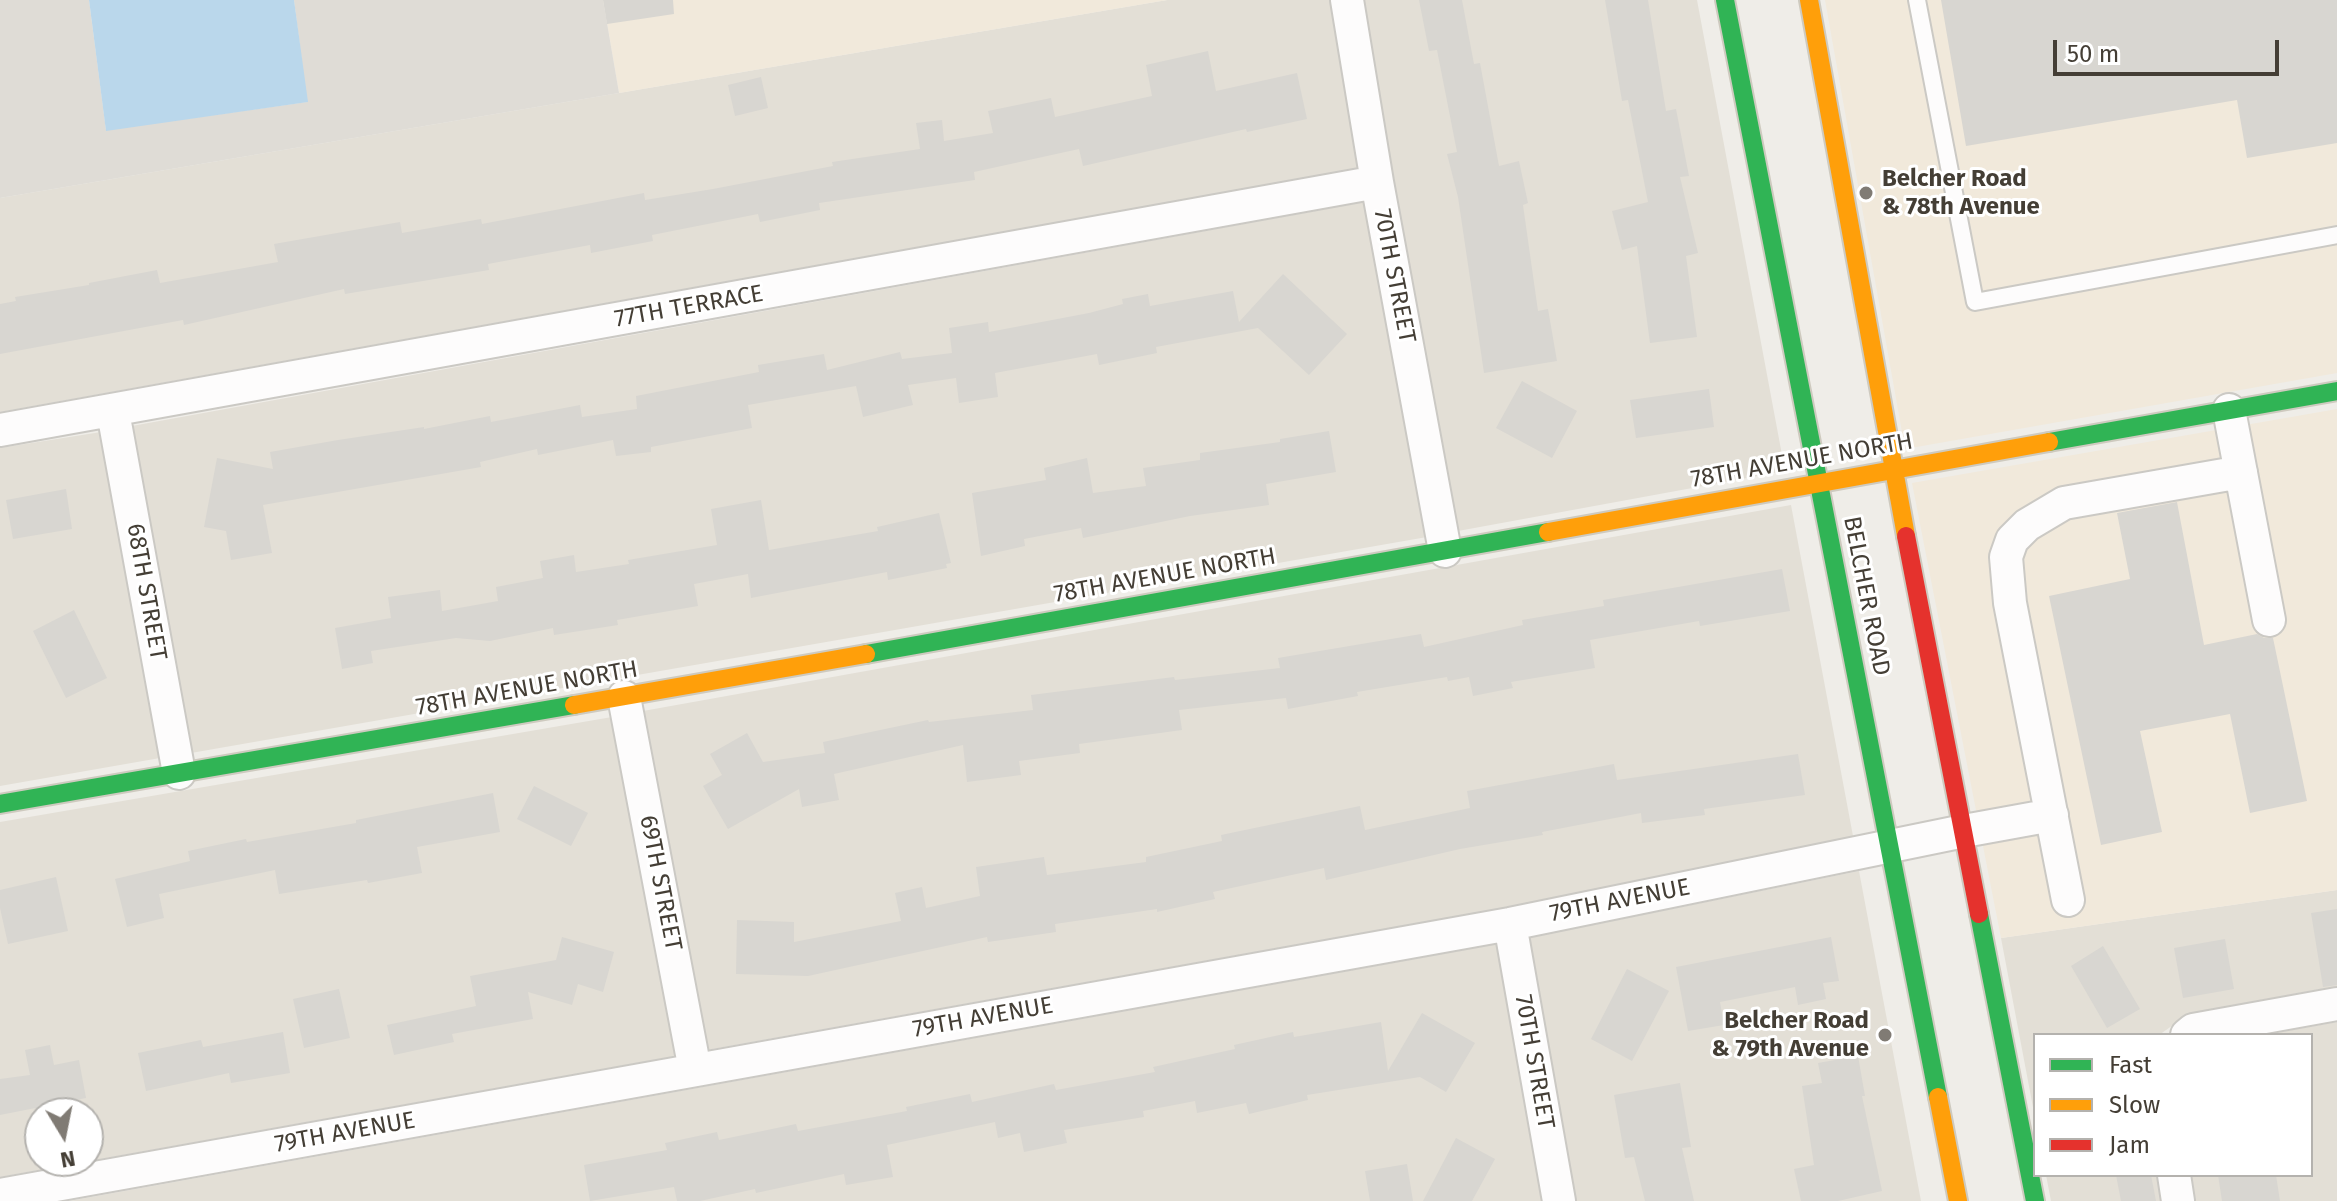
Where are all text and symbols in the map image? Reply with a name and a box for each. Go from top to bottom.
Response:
scale bar [2057,24,2283,74]
text: 50 m [2067,40,2119,68]
place label: Belcher Road & 78th Avenue [1882,165,2040,221]
marker: Belcher Road & 78th Avenue [1857,184,1875,202]
street label: 70TH STREET [1367,207,1421,345]
street label: 77TH TERRACE [612,280,766,334]
street label: 78TH AVENUE NORTH [1689,427,1915,495]
street label: BELCHER ROAD [1836,514,1896,678]
street label: 68TH STREET [120,521,172,663]
street label: 78TH AVENUE NORTH [1052,542,1278,610]
street label: 78TH AVENUE NORTH [414,655,640,723]
street label: 69TH STREET [633,813,687,953]
street label: 79TH AVENUE [1547,873,1693,929]
street label: 79TH AVENUE [911,991,1055,1045]
street label: 70TH STREET [1508,993,1560,1131]
place label: Belcher Road & 79th Avenue [1712,1007,1869,1063]
marker: Belcher Road & 79th Avenue [1876,1026,1894,1044]
legend [2033,1033,2313,1177]
text: Fast [2109,1051,2152,1079]
text: Slow [2109,1091,2160,1119]
north arrow [24,1097,104,1177]
street label: 79TH AVENUE [273,1106,417,1160]
text: Jam [2109,1131,2150,1159]
text: N [58,1145,77,1174]

